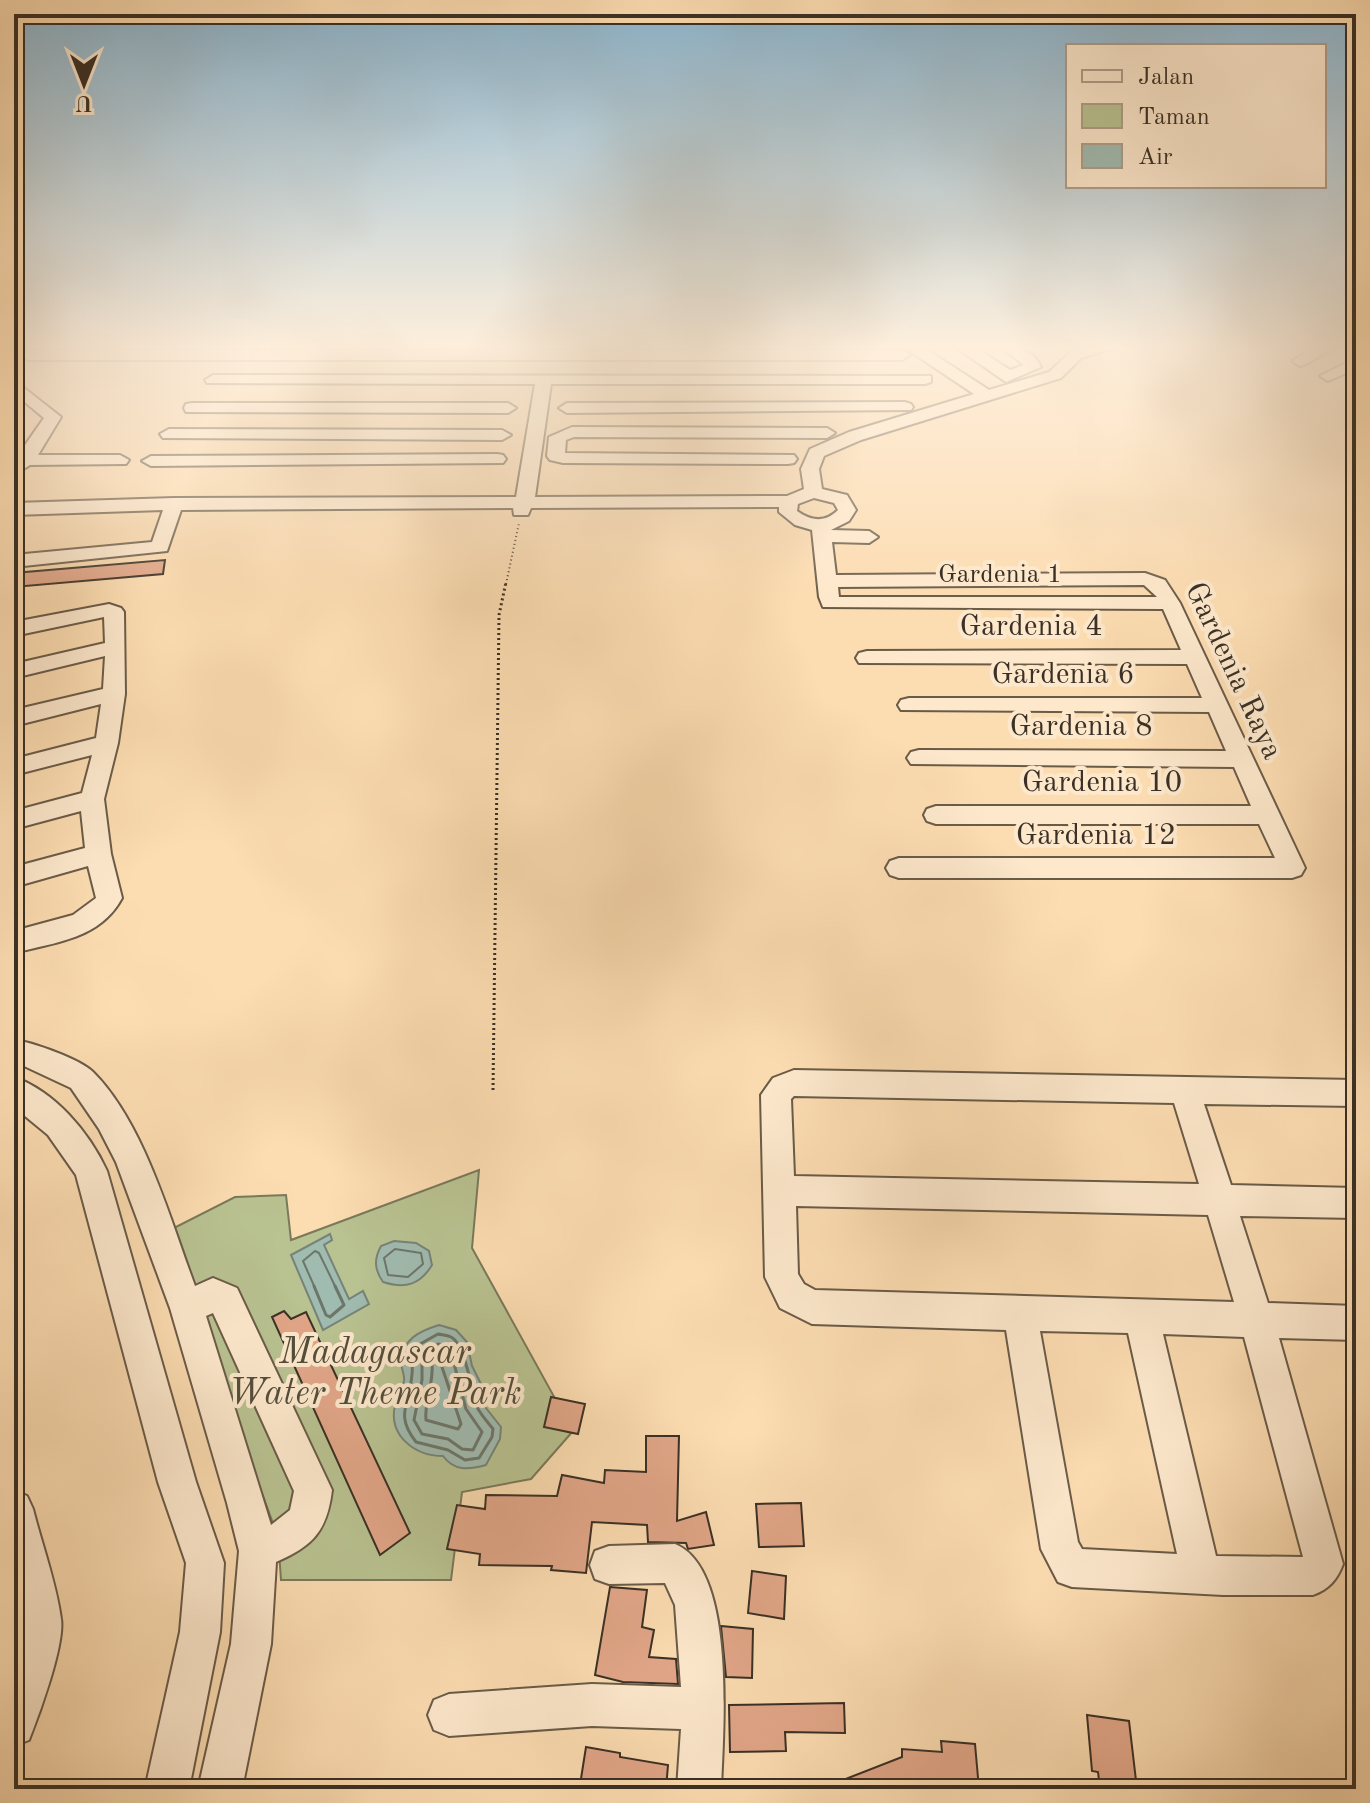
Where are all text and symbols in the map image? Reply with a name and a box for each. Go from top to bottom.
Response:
north arrow [44,44,124,124]
legend [1066,44,1326,188]
text: Jalan [1138,66,1194,90]
text: U [75,91,93,113]
text: Taman [1138,106,1210,130]
text: Air [1138,146,1173,170]
street label: Gardenia 1 [938,562,1062,588]
street label: Gardenia Raya [1179,578,1287,764]
street label: Gardenia 4 [959,612,1103,642]
street label: Gardenia 6 [991,660,1135,690]
street label: Gardenia 8 [1009,712,1153,742]
street label: Gardenia 10 [1022,768,1182,798]
street label: Gardenia 12 [1016,821,1176,851]
park label: Madagascar Water Theme Park [228,1336,522,1413]

